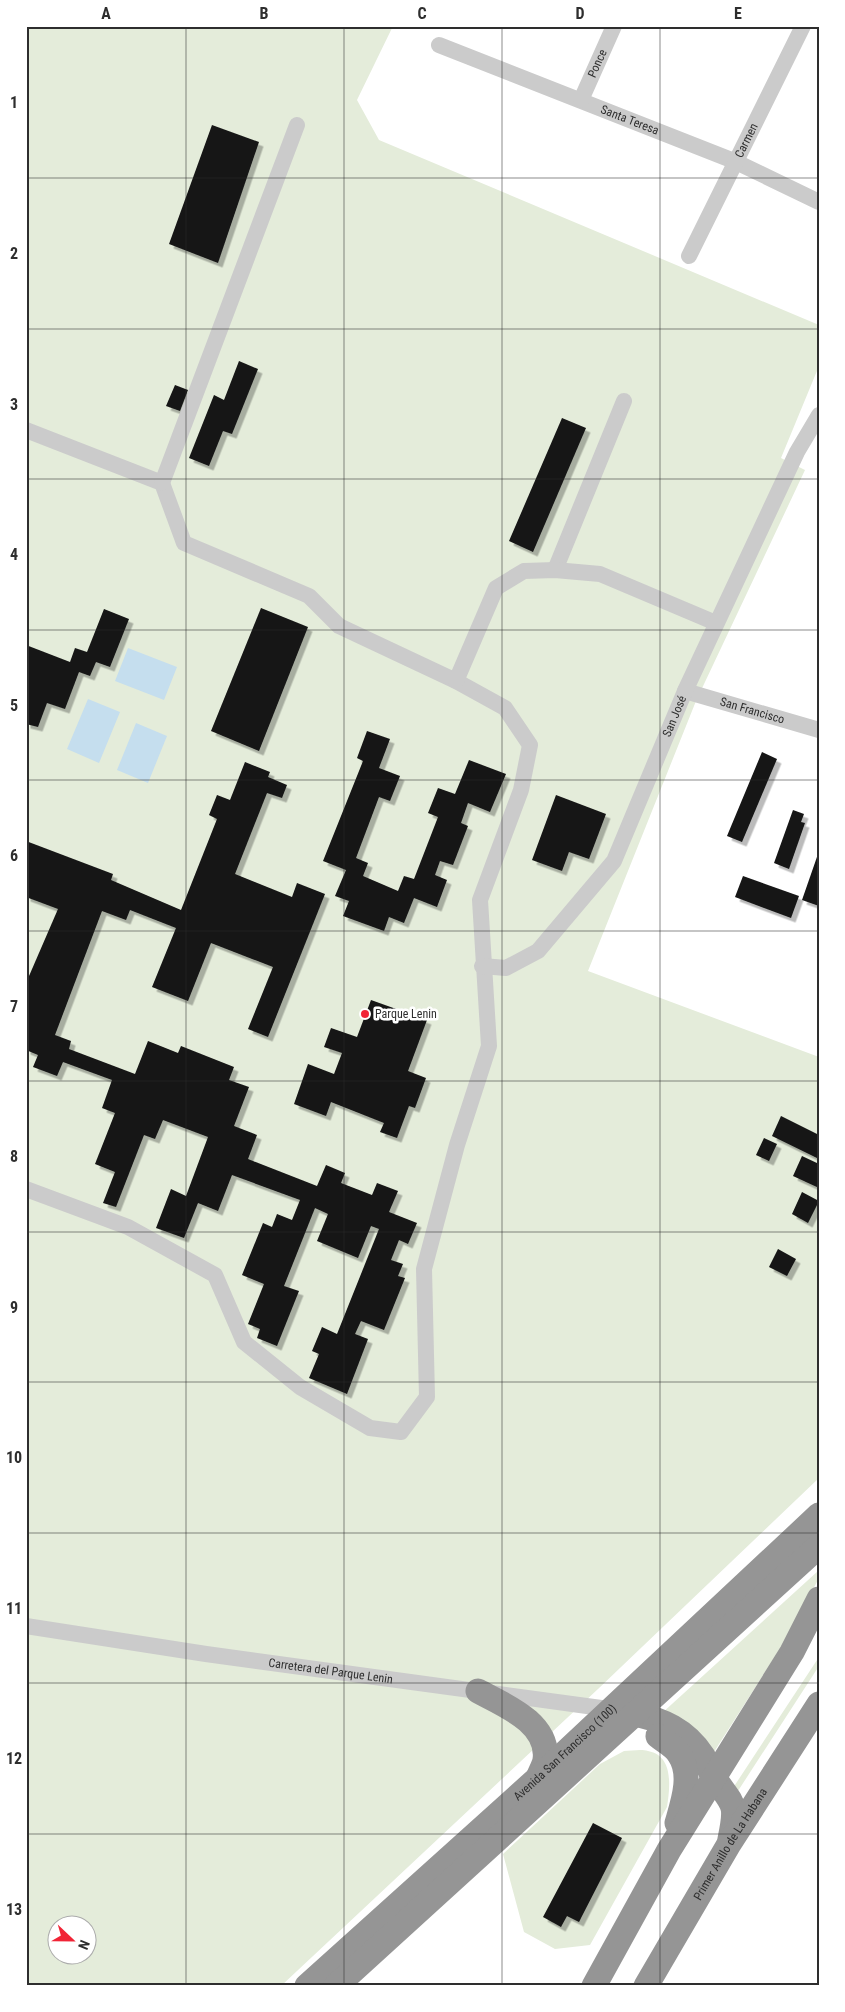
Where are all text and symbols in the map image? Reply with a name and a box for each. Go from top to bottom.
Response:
text: A [101,4,111,23]
text: B [260,4,269,23]
text: C [417,4,427,23]
text: D [575,4,585,23]
text: E [734,4,742,23]
street label: Ponce [585,47,610,80]
text: 1 [10,93,18,112]
street label: Santa Teresa [599,102,661,138]
street label: Carmen [732,121,761,160]
text: 2 [10,244,18,263]
text: 3 [10,395,18,414]
text: 4 [10,545,18,564]
street label: San José [660,693,689,739]
street label: San Francisco [718,695,786,727]
text: 5 [10,696,18,715]
text: 6 [10,846,18,865]
text: 7 [10,997,18,1016]
place label: Parque Lenin [375,1007,437,1021]
marker: Parque Lenin [359,1008,371,1020]
text: 8 [10,1147,18,1166]
text: 9 [10,1298,18,1317]
text: 10 [6,1448,22,1467]
text: 11 [6,1599,22,1618]
street label: Carretera del Parque Lenin [268,1656,394,1686]
street label: Avenida San Francisco (100) [511,1701,619,1804]
text: 12 [6,1749,22,1768]
street label: Primer Anillo de La Habana [691,1785,770,1903]
text: 13 [6,1900,22,1919]
north arrow [48,1914,98,1964]
text: N [75,1938,93,1952]

